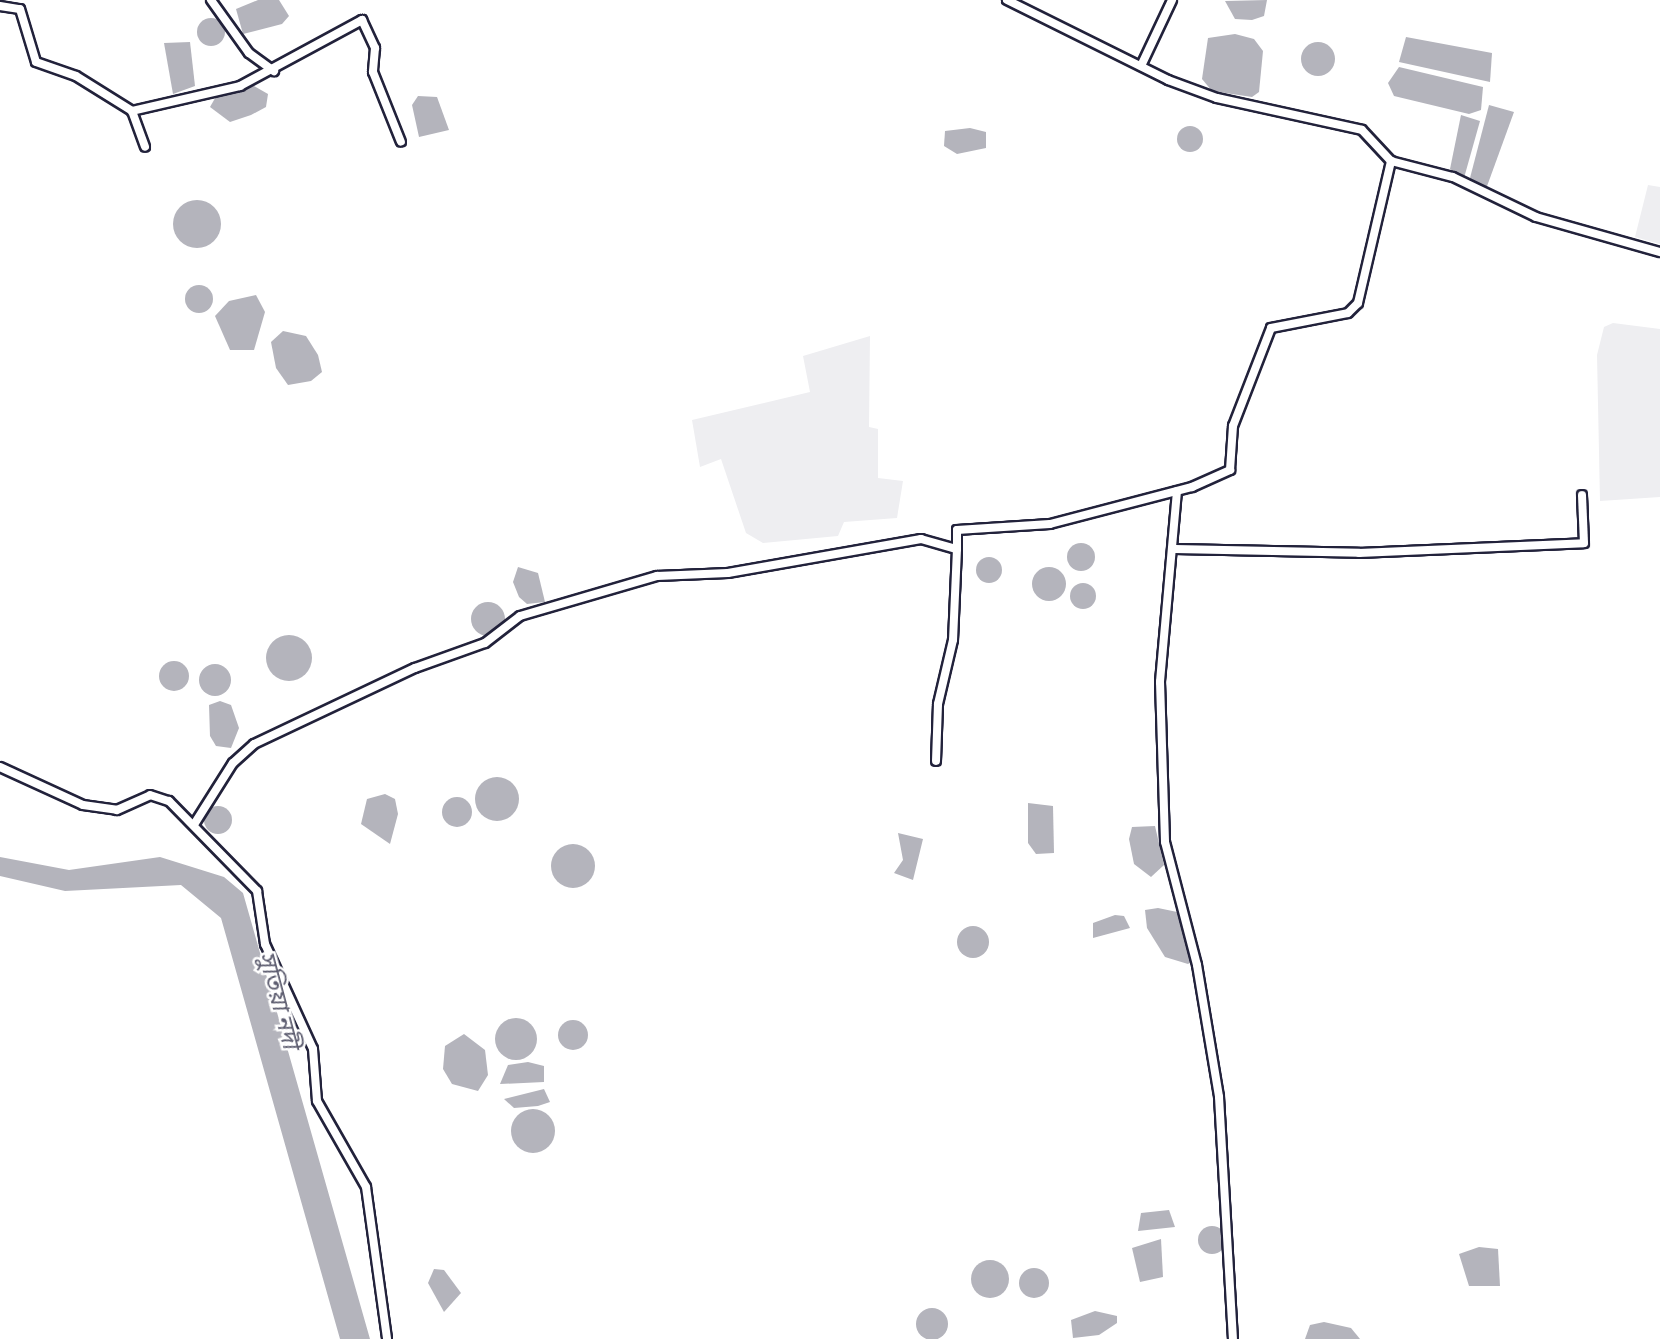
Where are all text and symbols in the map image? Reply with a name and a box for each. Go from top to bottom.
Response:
water label: সুতিয়া নদী [252,948,306,1052]

